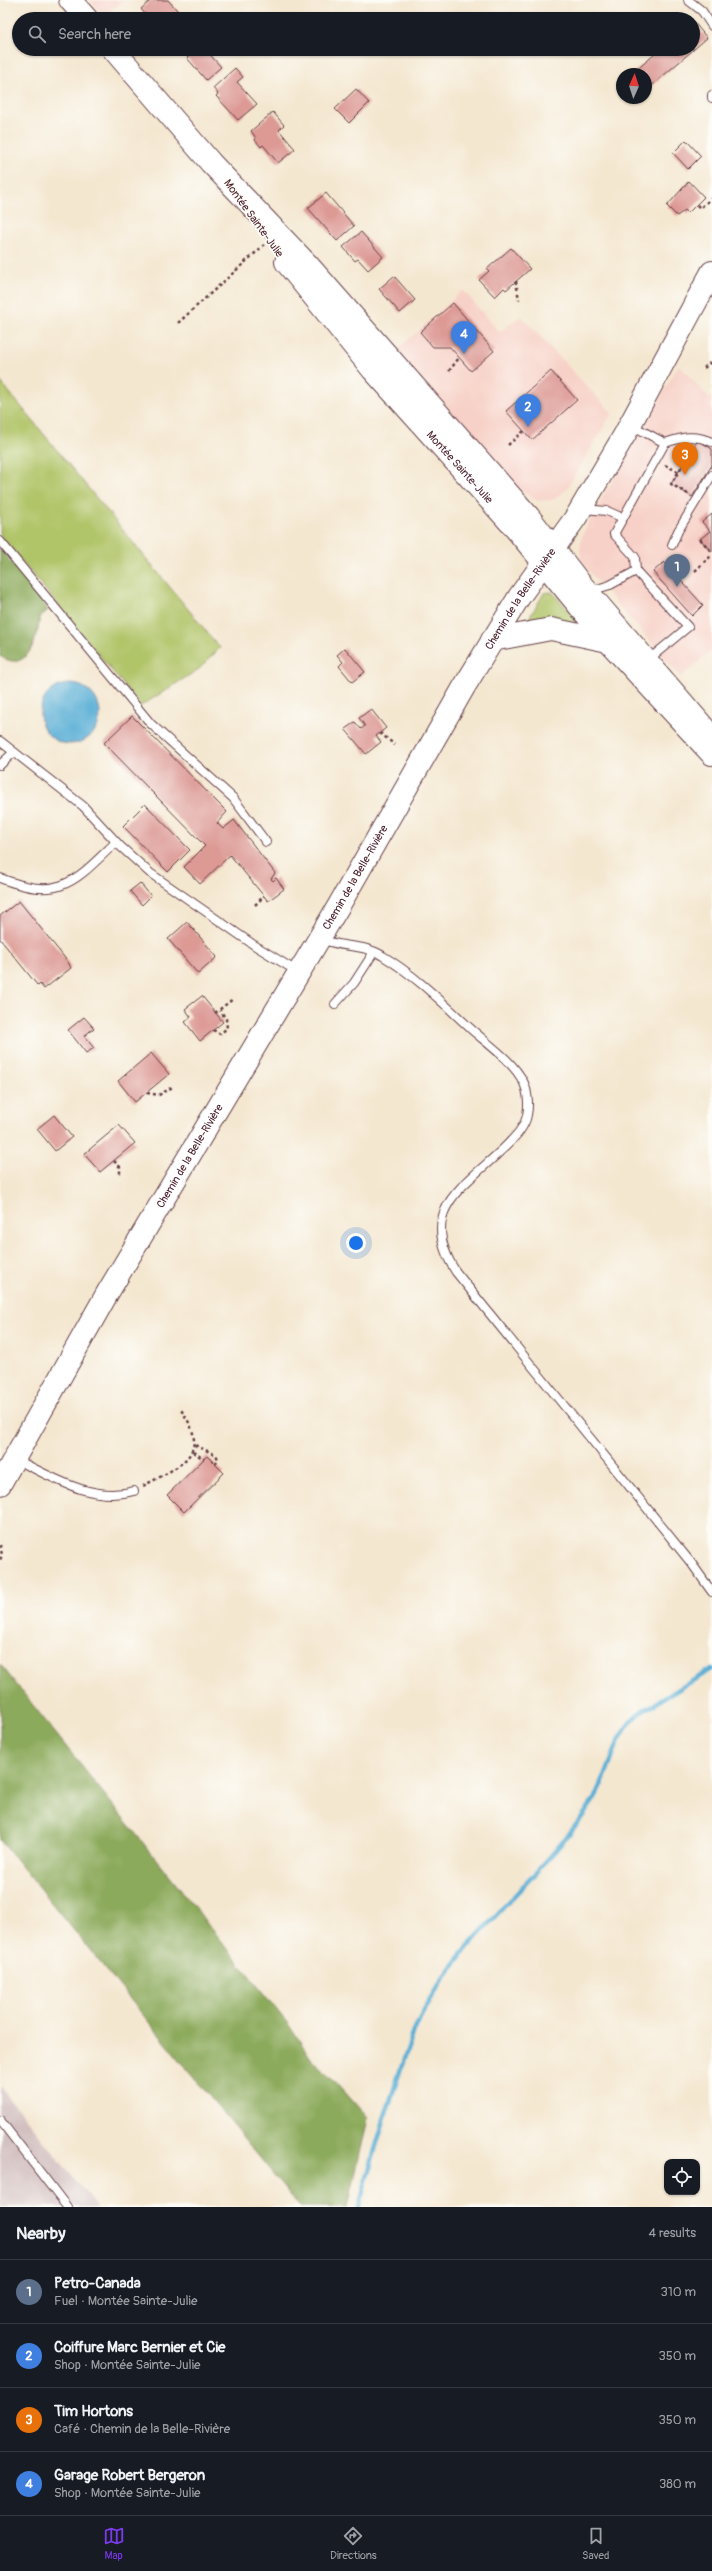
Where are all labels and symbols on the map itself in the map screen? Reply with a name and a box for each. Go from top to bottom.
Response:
north arrow [616,68,652,104]
street label: Montée Sainte-Julie [221,177,286,260]
pin: 4 [451,321,477,354]
pin: 2 [515,394,541,427]
street label: Montée Sainte-Julie [424,428,496,507]
pin: 3 [672,442,698,475]
street label: Chemin de la Belle-Rivière [483,545,559,652]
pin: 1 [664,554,690,587]
street label: Chemin de la Belle-Rivière [320,822,391,932]
street label: Chemin de la Belle-Rivière [154,1101,226,1210]
your location [346,1233,366,1253]

